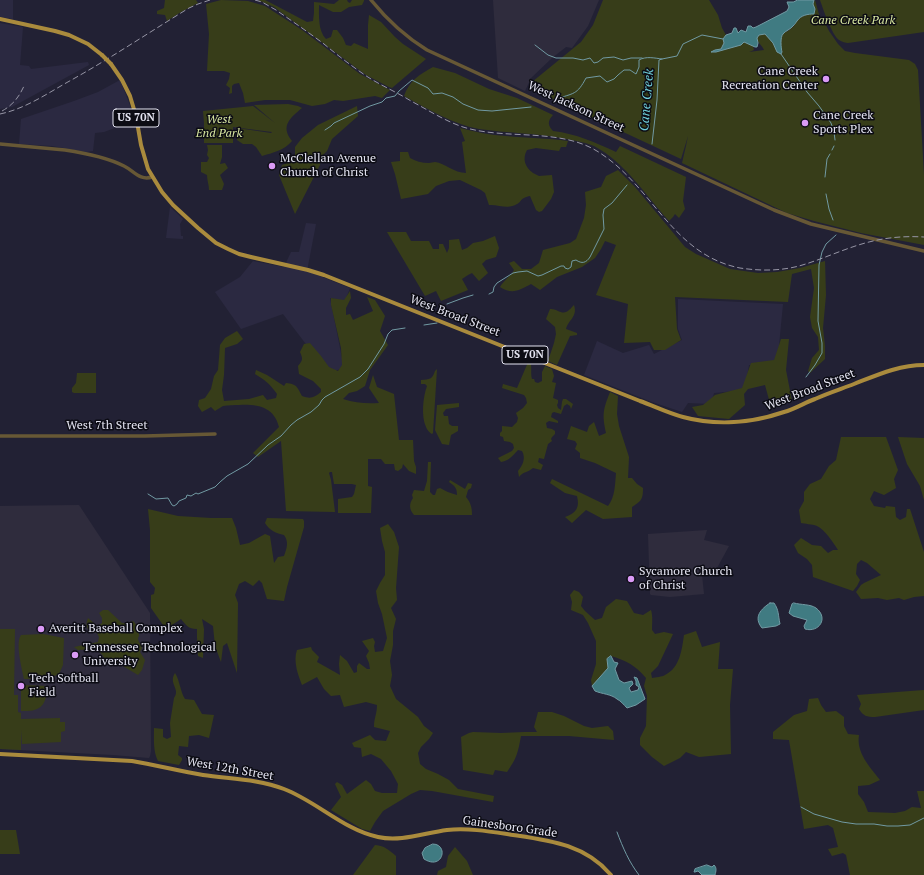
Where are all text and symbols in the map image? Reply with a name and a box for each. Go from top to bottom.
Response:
park label: Cane Creek Park [811,14,895,28]
place label: Cane Creek Recreation Center [722,65,818,93]
water label: Cane Creek [637,68,657,132]
marker: Cane Creek Recreation Center [821,74,831,84]
street label: West Jackson Street [525,78,627,136]
road number: US 70N [113,109,159,127]
place label: Cane Creek Sports Plex [813,109,873,137]
park label: West End Park [196,113,242,141]
marker: Cane Creek Sports Plex [800,118,810,128]
place label: McClellan Avenue Church of Christ [280,152,376,180]
marker: McClellan Avenue Church of Christ [267,161,277,171]
street label: West Broad Street [408,292,502,340]
road number: US 70N [502,346,548,364]
street label: West Broad Street [763,366,857,414]
street label: West 7th Street [66,419,148,433]
place label: Sycamore Church of Christ [639,565,732,593]
marker: Sycamore Church of Christ [626,574,636,584]
place label: Averitt Baseball Complex [49,622,183,636]
marker: Averitt Baseball Complex [36,624,46,634]
place label: Tennessee Technological University [83,641,216,669]
marker: Tennessee Technological University [70,650,80,660]
place label: Tech Softball Field [29,672,99,700]
marker: Tech Softball Field [16,681,26,691]
street label: West 12th Street [185,754,275,784]
street label: Gainesboro Grade [462,813,558,841]

